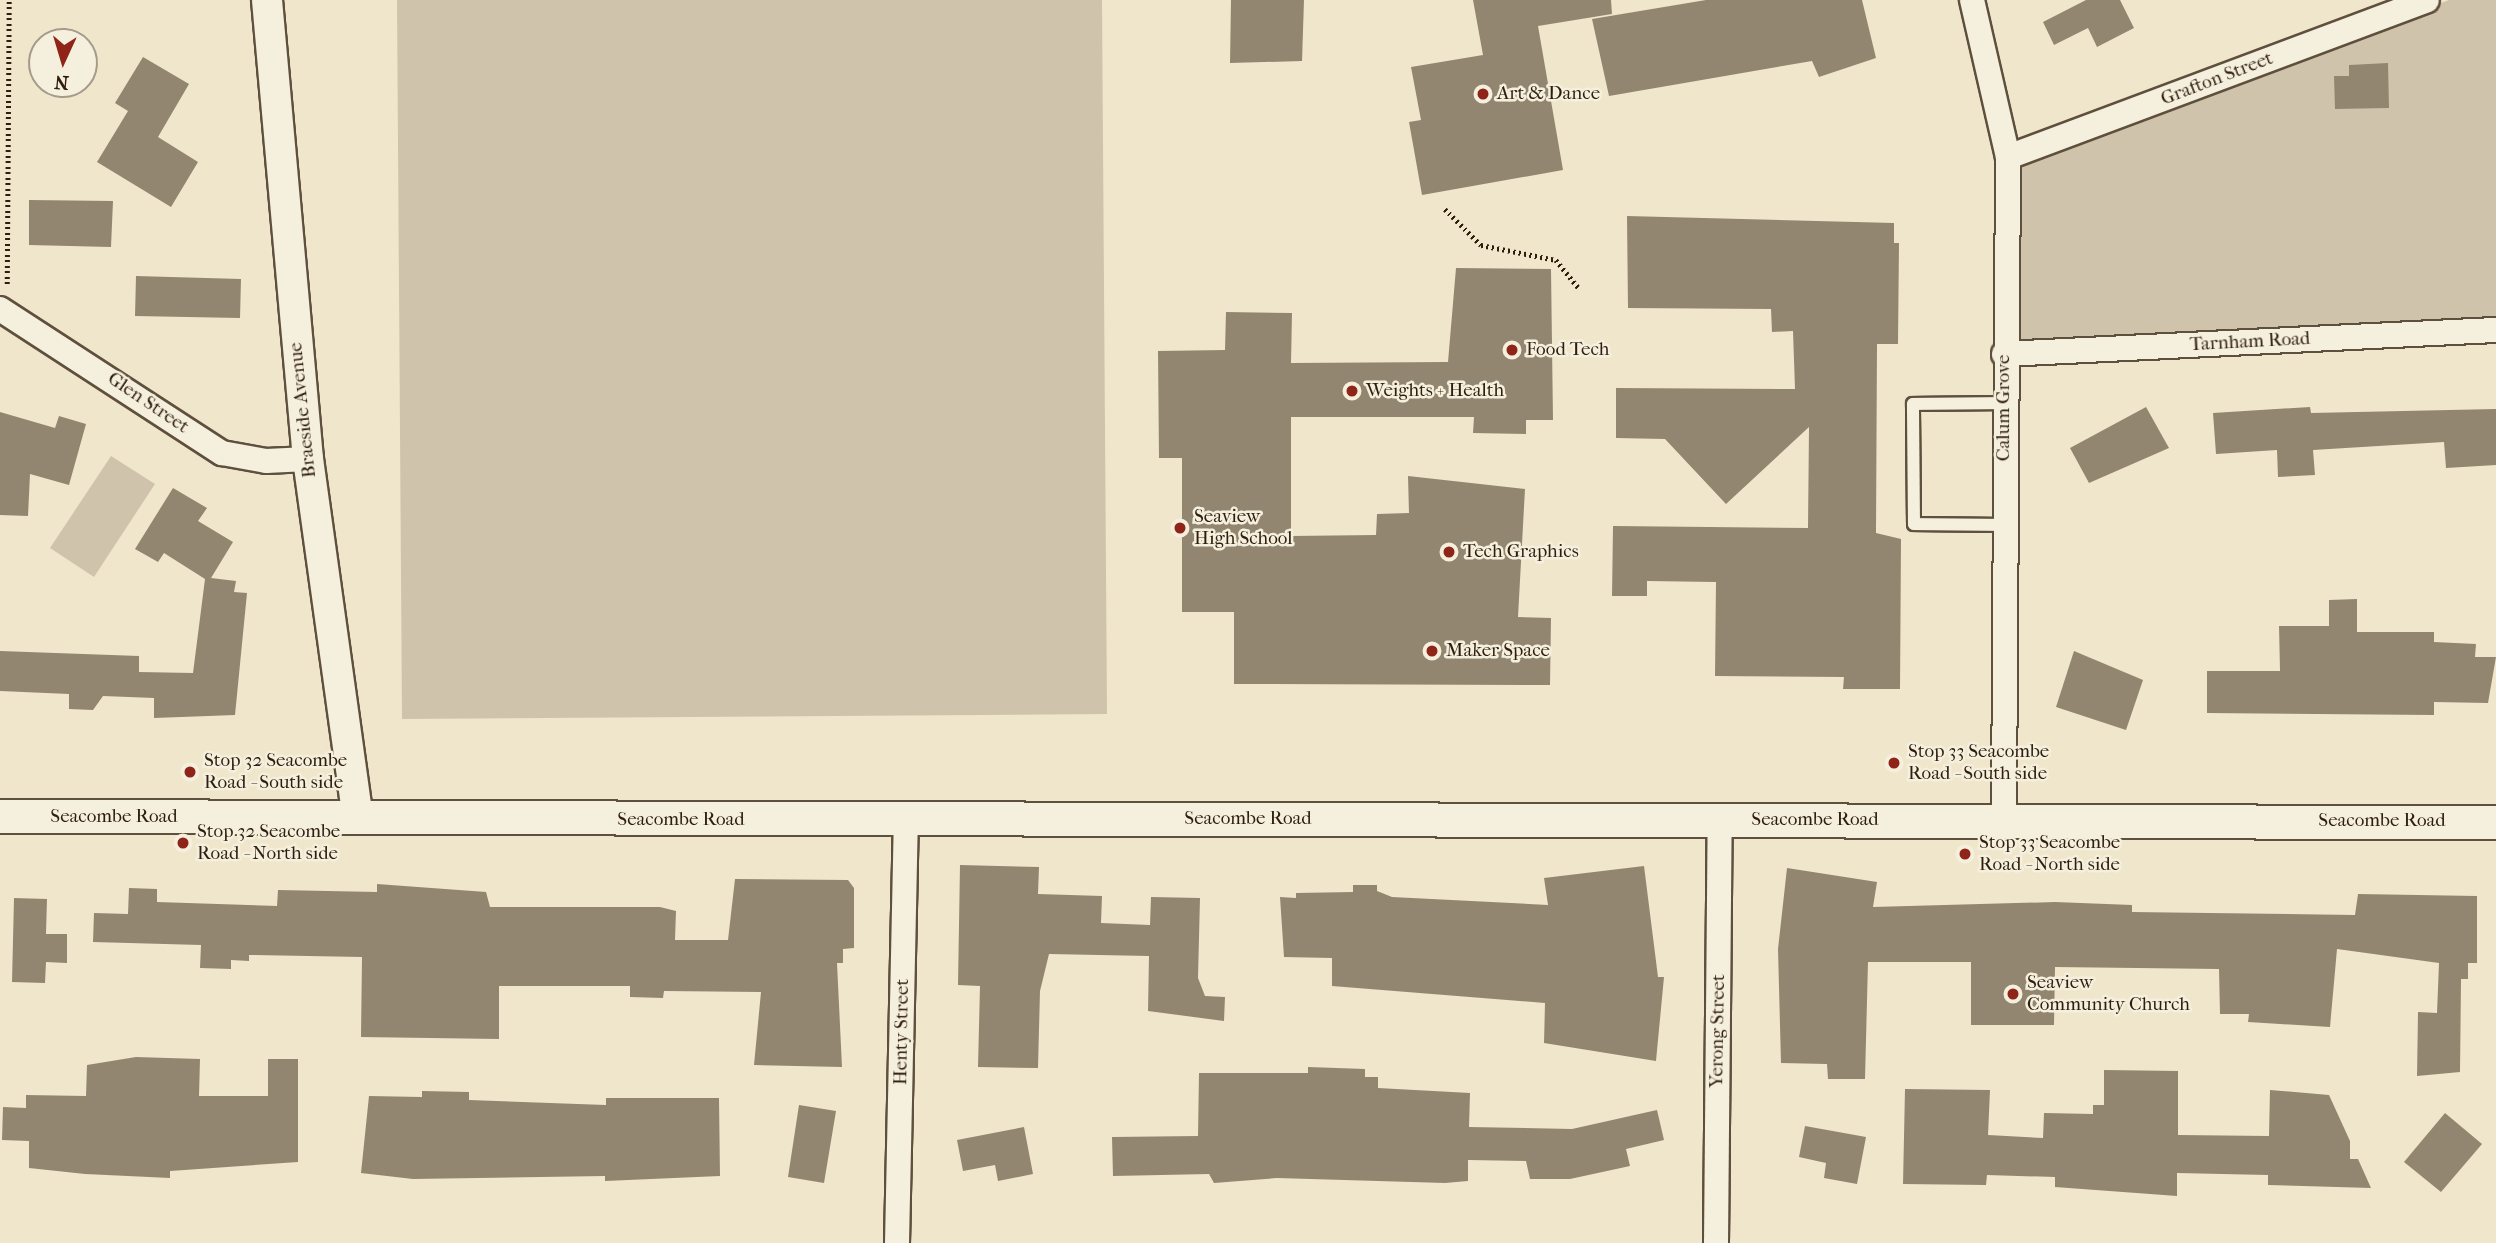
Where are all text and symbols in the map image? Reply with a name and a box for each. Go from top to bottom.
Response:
north arrow [28,28,98,98]
street label: Grafton Street [2158,47,2276,111]
text: N [54,70,70,93]
place label: Art & Dance [1497,83,1600,105]
marker: Art & Dance [1475,86,1491,102]
street label: Tarnham Road [2189,327,2311,357]
place label: Food Tech [1526,339,1609,361]
street label: Braeside Avenue [285,341,321,479]
marker: Food Tech [1504,342,1520,358]
street label: Calum Grove [1993,355,2015,461]
street label: Glen Street [103,367,193,439]
place label: Weights + Health [1366,380,1504,402]
marker: Weights + Health [1344,383,1360,399]
place label: Seaview High School [1194,506,1293,550]
marker: Seaview High School [1172,520,1188,536]
place label: Tech Graphics [1463,541,1579,563]
marker: Tech Graphics [1441,544,1457,560]
place label: Maker Space [1446,640,1550,662]
marker: Maker Space [1424,643,1440,659]
place label: Stop 33 Seacombe Road - South side [1908,741,2049,785]
place label: Stop 32 Seacombe Road - South side [204,750,347,794]
marker: Stop 33 Seacombe Road - South side [1886,755,1902,771]
marker: Stop 32 Seacombe Road - South side [182,764,198,780]
street label: Seacombe Road [50,806,178,828]
street label: Seacombe Road [1184,808,1312,830]
street label: Seacombe Road [617,809,745,831]
street label: Seacombe Road [1751,809,1879,831]
street label: Seacombe Road [2318,810,2446,832]
place label: Stop 32 Seacombe Road - North side [197,821,340,865]
place label: Stop 33 Seacombe Road - North side [1979,832,2120,876]
marker: Stop 32 Seacombe Road - North side [175,835,191,851]
marker: Stop 33 Seacombe Road - North side [1957,846,1973,862]
place label: Seaview Community Church [2027,972,2190,1016]
street label: Yerong Street [1706,974,1730,1088]
street label: Henty Street [890,979,914,1085]
marker: Seaview Community Church [2005,986,2021,1002]

